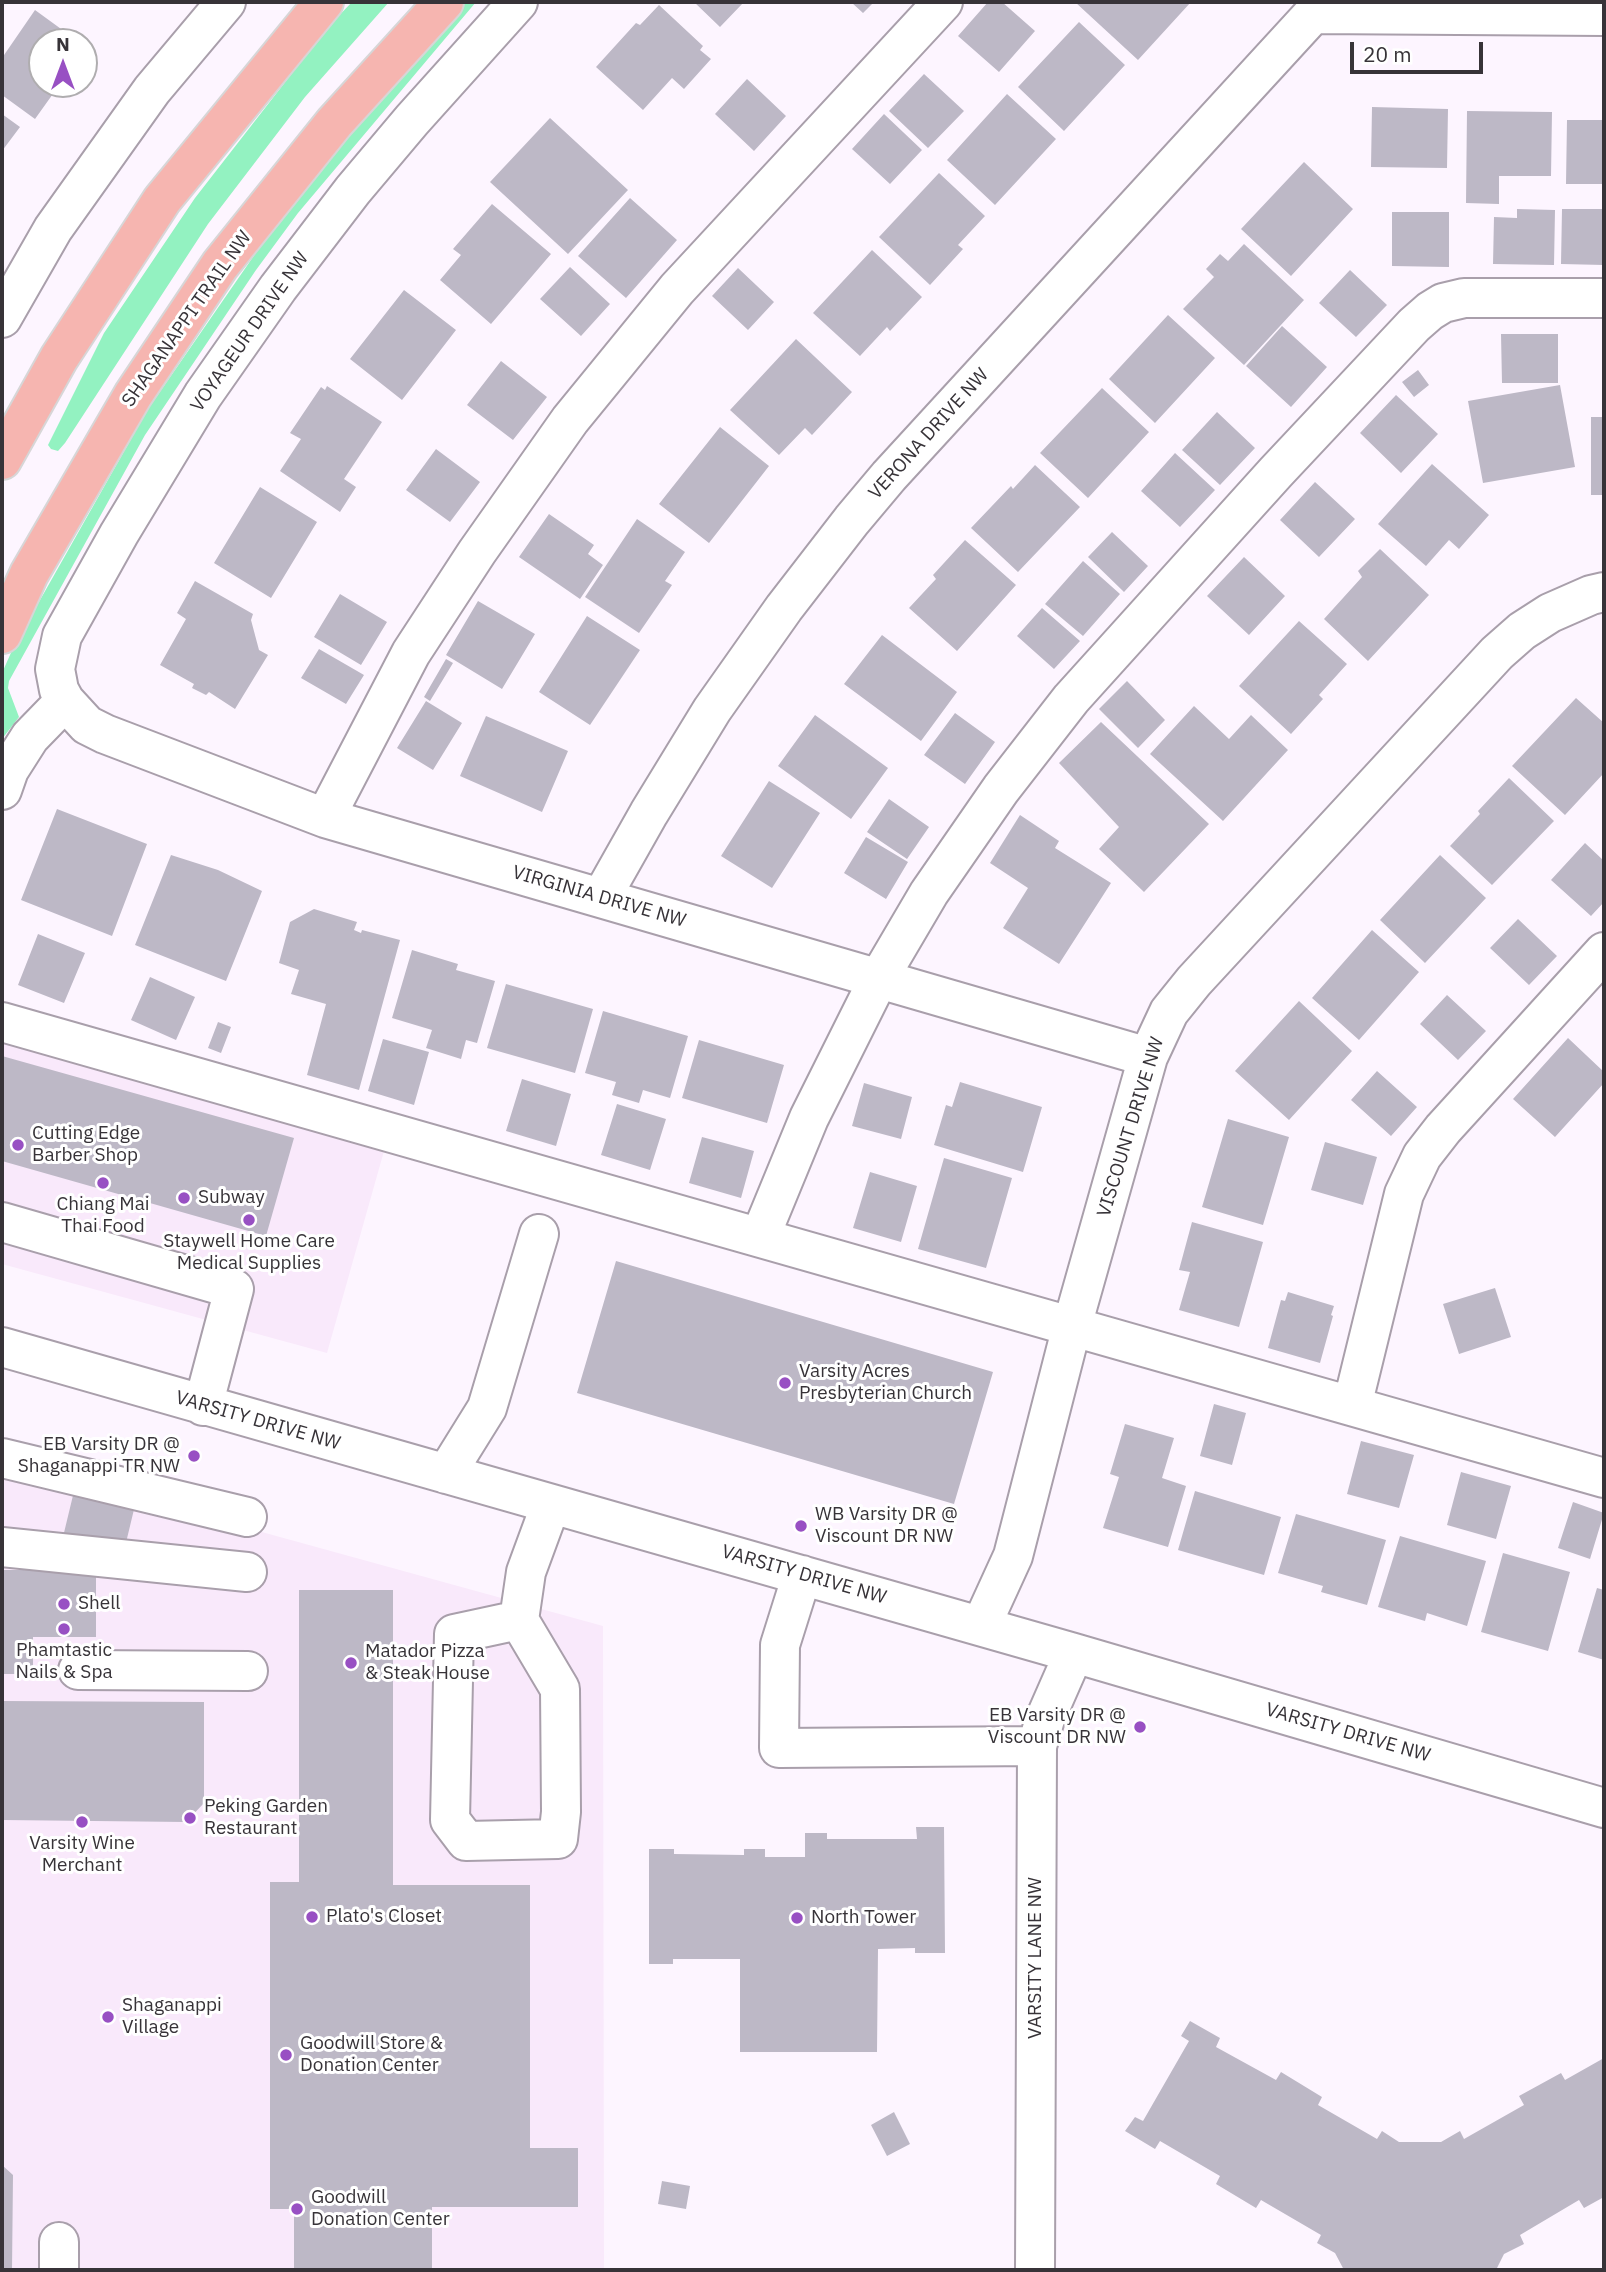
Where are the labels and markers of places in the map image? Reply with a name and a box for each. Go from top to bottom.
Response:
place label: Cutting Edge Barber Shop [32,1123,140,1167]
marker: Cutting Edge Barber Shop [10,1137,26,1153]
marker: Chiang Mai Thai Food [95,1175,111,1191]
place label: Subway [198,1187,265,1209]
marker: Subway [176,1190,192,1206]
place label: Chiang Mai Thai Food [56,1194,150,1238]
marker: Staywell Home Care Medical Supplies [241,1212,257,1228]
place label: Staywell Home Care Medical Supplies [163,1231,335,1275]
place label: Varsity Acres Presbyterian Church [799,1361,972,1405]
marker: Varsity Acres Presbyterian Church [777,1375,793,1391]
place label: EB Varsity DR @ Shaganappi TR NW [18,1434,180,1478]
marker: EB Varsity DR @ Shaganappi TR NW [186,1448,202,1464]
place label: WB Varsity DR @ Viscount DR NW [815,1504,958,1548]
marker: WB Varsity DR @ Viscount DR NW [793,1518,809,1534]
place label: Shell [78,1593,121,1615]
marker: Shell [56,1596,72,1612]
marker: Phamtastic Nails & Spa [56,1621,72,1637]
place label: Phamtastic Nails & Spa [15,1640,113,1684]
place label: Matador Pizza & Steak House [365,1641,490,1685]
marker: Matador Pizza & Steak House [343,1655,359,1671]
place label: EB Varsity DR @ Viscount DR NW [988,1705,1126,1749]
marker: EB Varsity DR @ Viscount DR NW [1132,1719,1148,1735]
place label: Peking Garden Restaurant [204,1796,328,1840]
marker: Peking Garden Restaurant [182,1810,198,1826]
marker: Varsity Wine Merchant [74,1814,90,1830]
place label: Varsity Wine Merchant [29,1833,135,1877]
place label: Plato's Closet [326,1906,442,1928]
place label: North Tower [811,1907,916,1929]
marker: Plato's Closet [304,1909,320,1925]
marker: North Tower [789,1910,805,1926]
place label: Shaganappi Village [122,1995,222,2039]
marker: Shaganappi Village [100,2009,116,2025]
place label: Goodwill Store & Donation Center [300,2033,443,2077]
marker: Goodwill Store & Donation Center [278,2047,294,2063]
place label: Goodwill Donation Center [311,2187,450,2231]
marker: Goodwill Donation Center [289,2201,305,2217]

